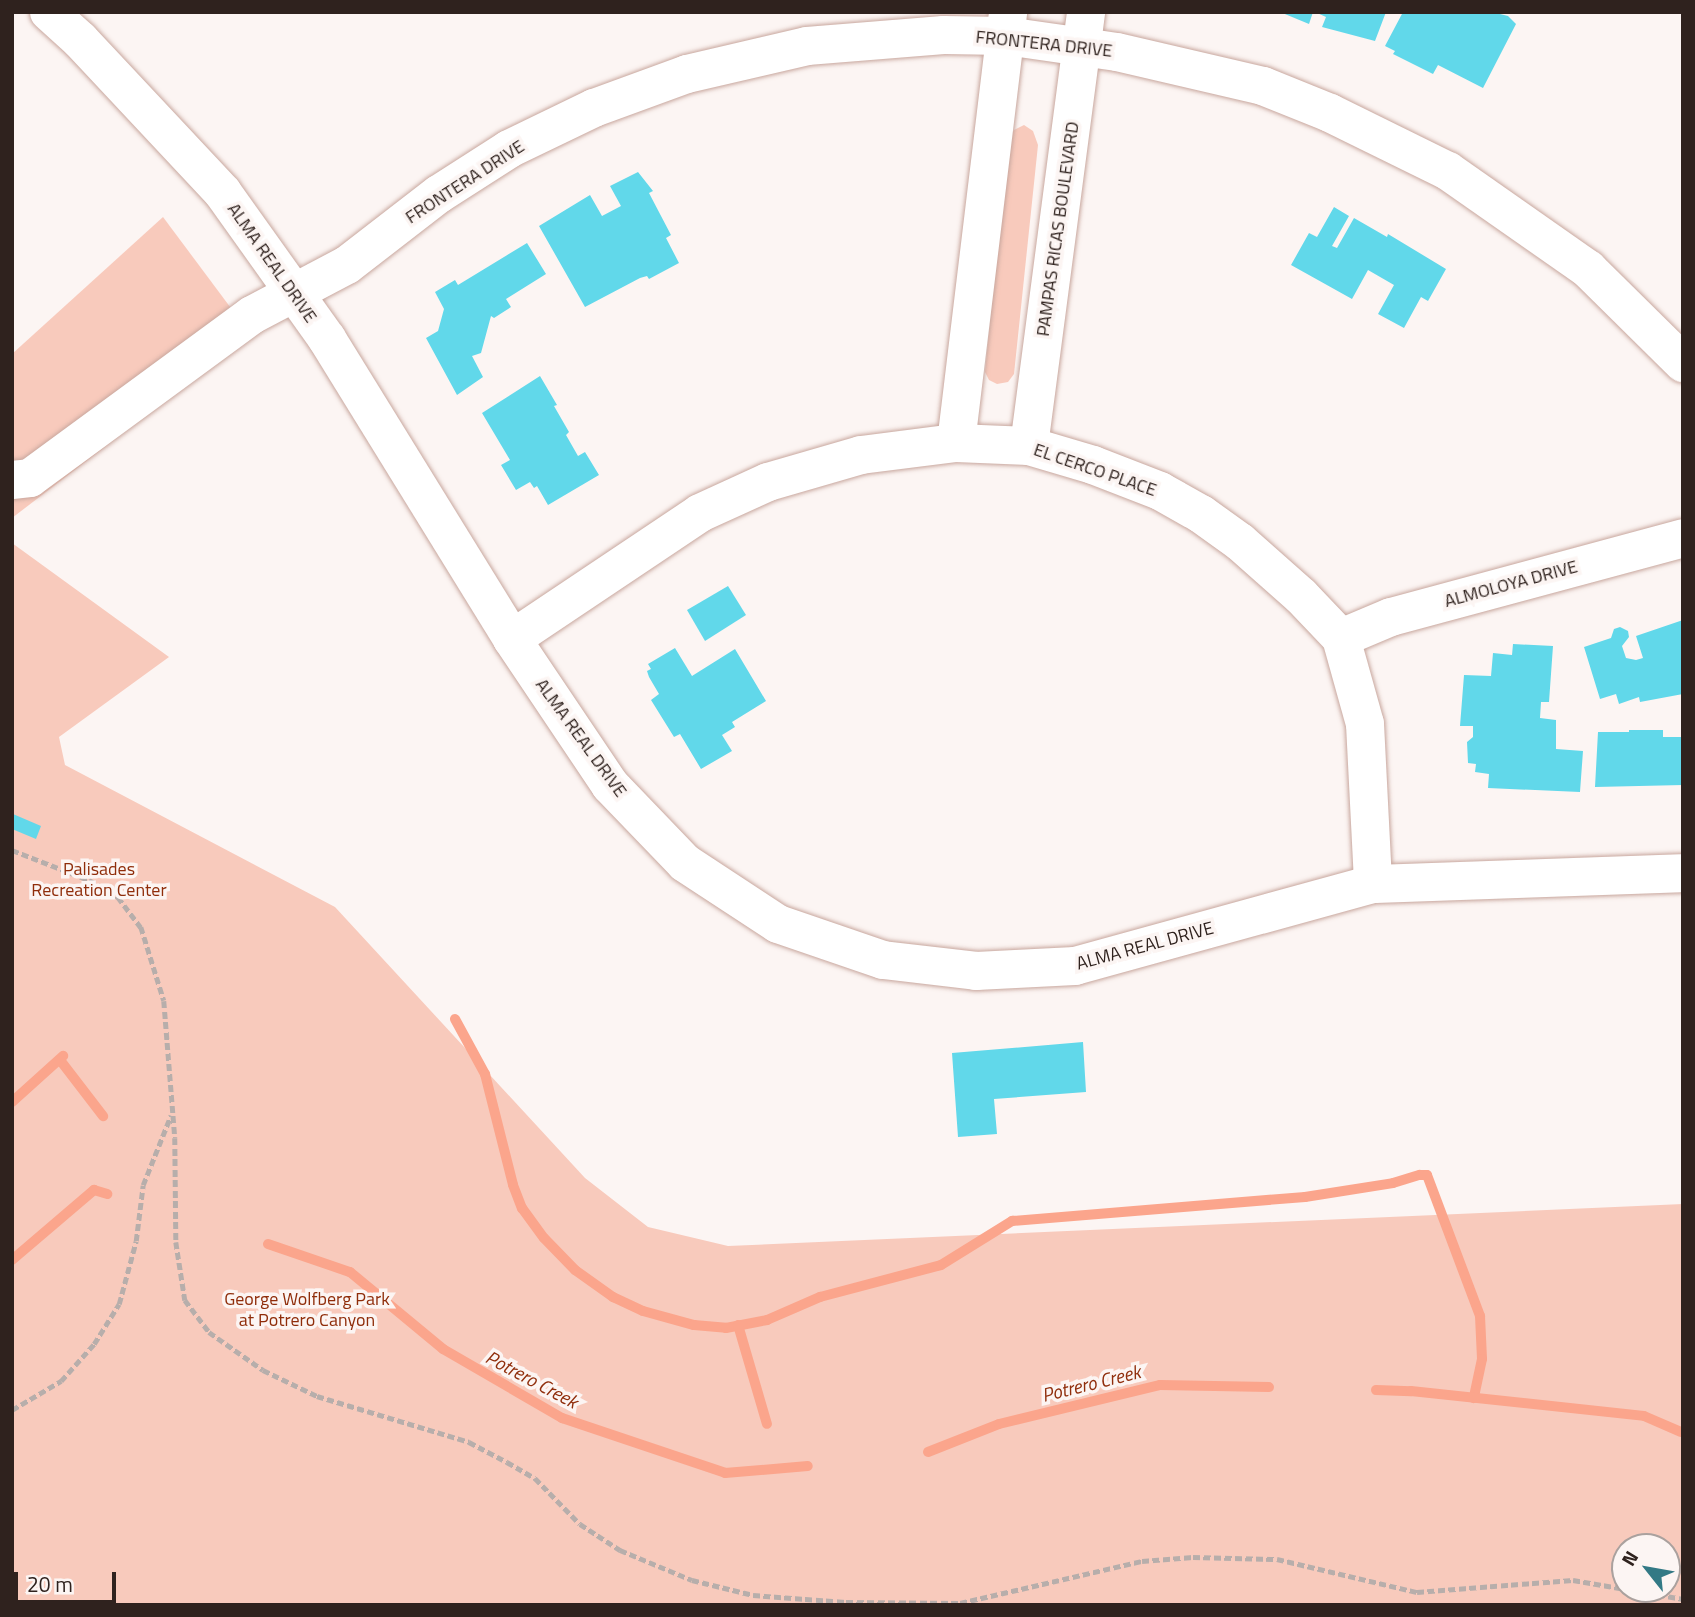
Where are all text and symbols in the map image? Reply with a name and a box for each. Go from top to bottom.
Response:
street label: FRONTERA DRIVE [975,26,1113,62]
street label: PAMPAS RICAS BOULEVARD [1032,120,1084,338]
street label: FRONTERA DRIVE [402,136,528,228]
street label: ALMA REAL DRIVE [223,199,321,327]
street label: EL CERCO PLACE [1031,439,1159,501]
street label: ALMOLOYA DRIVE [1442,556,1580,612]
street label: ALMA REAL DRIVE [531,675,631,801]
park label: Palisades Recreation Center [31,859,167,902]
street label: ALMA REAL DRIVE [1074,917,1216,975]
park label: George Wolfberg Park at Potrero Canyon [224,1289,390,1332]
water label: Potrero Creek [482,1345,582,1413]
water label: Potrero Creek [1039,1360,1143,1406]
north arrow [1611,1533,1681,1603]
text: N [1613,1545,1645,1571]
scale bar [18,1558,119,1602]
text: 20 m [27,1568,73,1600]

